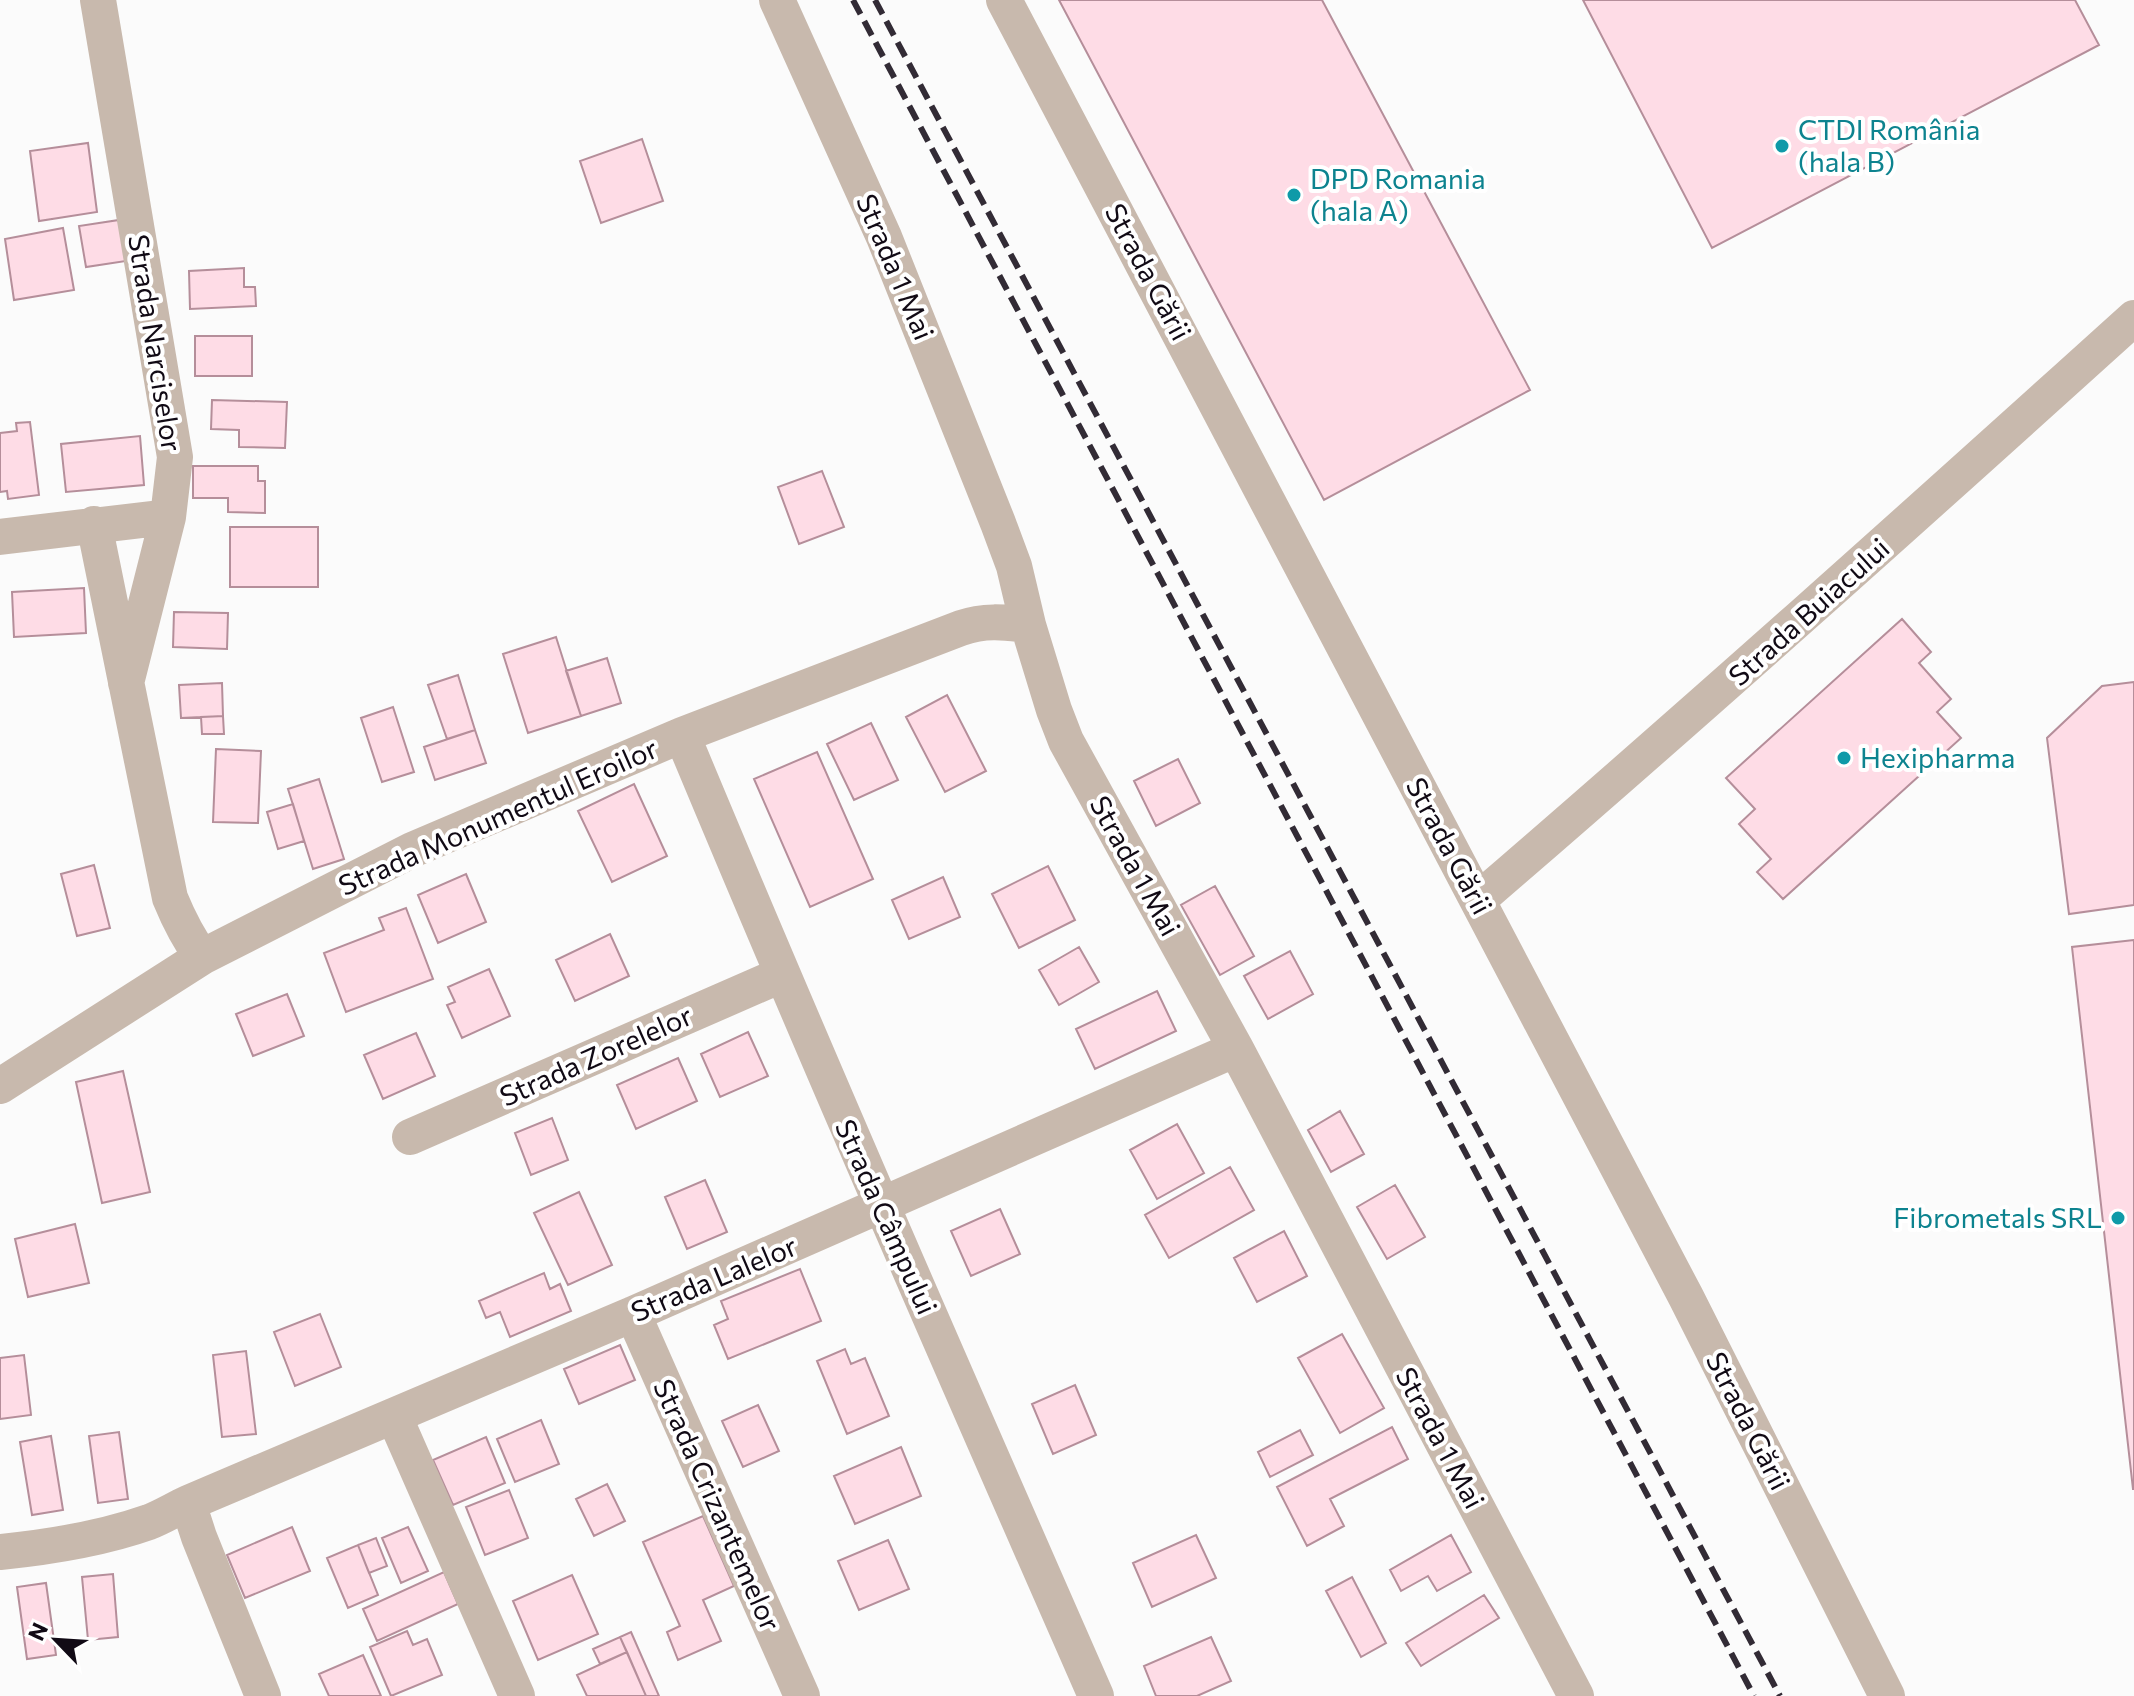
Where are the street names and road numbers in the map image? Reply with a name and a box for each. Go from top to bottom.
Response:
street label: Strada 1 Mai [850,189,942,345]
street label: Strada Gării [1099,197,1199,346]
street label: Strada Narciselor [122,232,190,454]
street label: Strada Buiacului [1721,530,1896,692]
street label: Strada Monumentul Eroilor [333,730,662,902]
street label: Strada Gării [1400,771,1500,920]
street label: Strada 1 Mai [1083,789,1188,942]
street label: Strada Zorelelor [494,997,697,1113]
street label: Strada Câmpului [829,1114,945,1319]
street label: Strada Lalelor [626,1228,802,1328]
street label: Strada Gării [1700,1346,1798,1495]
street label: Strada 1 Mai [1389,1361,1492,1514]
street label: Strada Crizantemelor [647,1374,789,1636]

